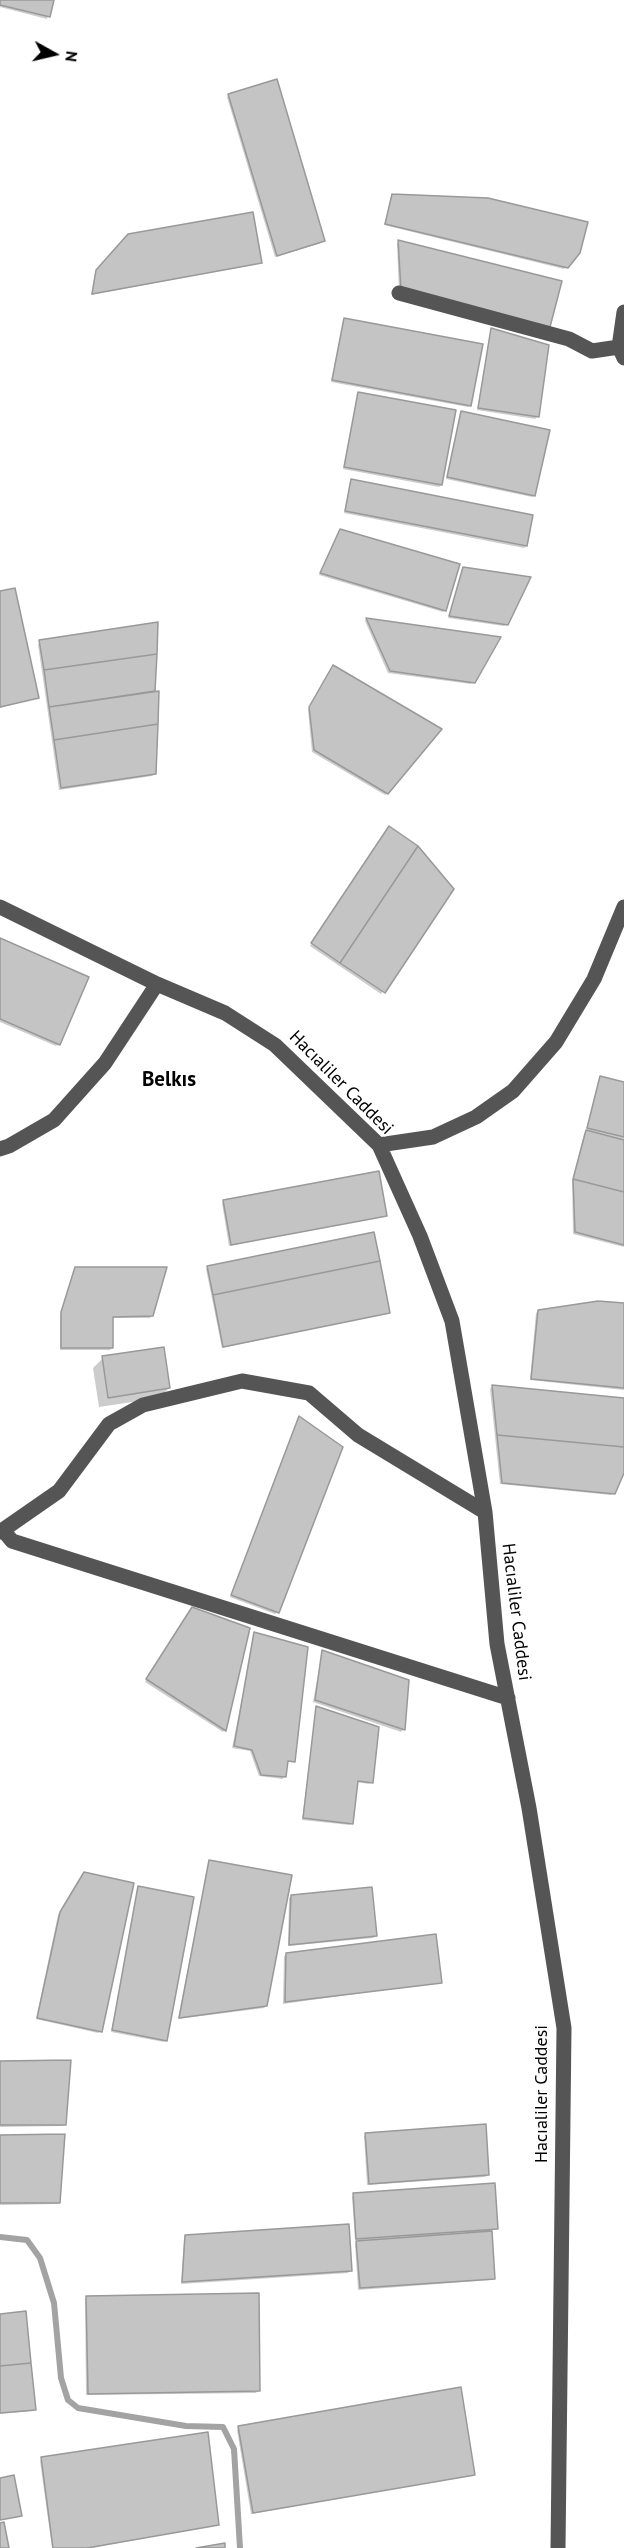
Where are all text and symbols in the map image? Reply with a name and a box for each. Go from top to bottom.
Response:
north arrow [24,24,84,84]
text: N [61,50,82,63]
street label: Hacıaliler Caddesi [285,1027,397,1139]
district label: Belkıs [142,1067,196,1093]
street label: Hacıaliler Caddesi [497,1542,535,1682]
street label: Hacıaliler Caddesi [531,2025,553,2163]

